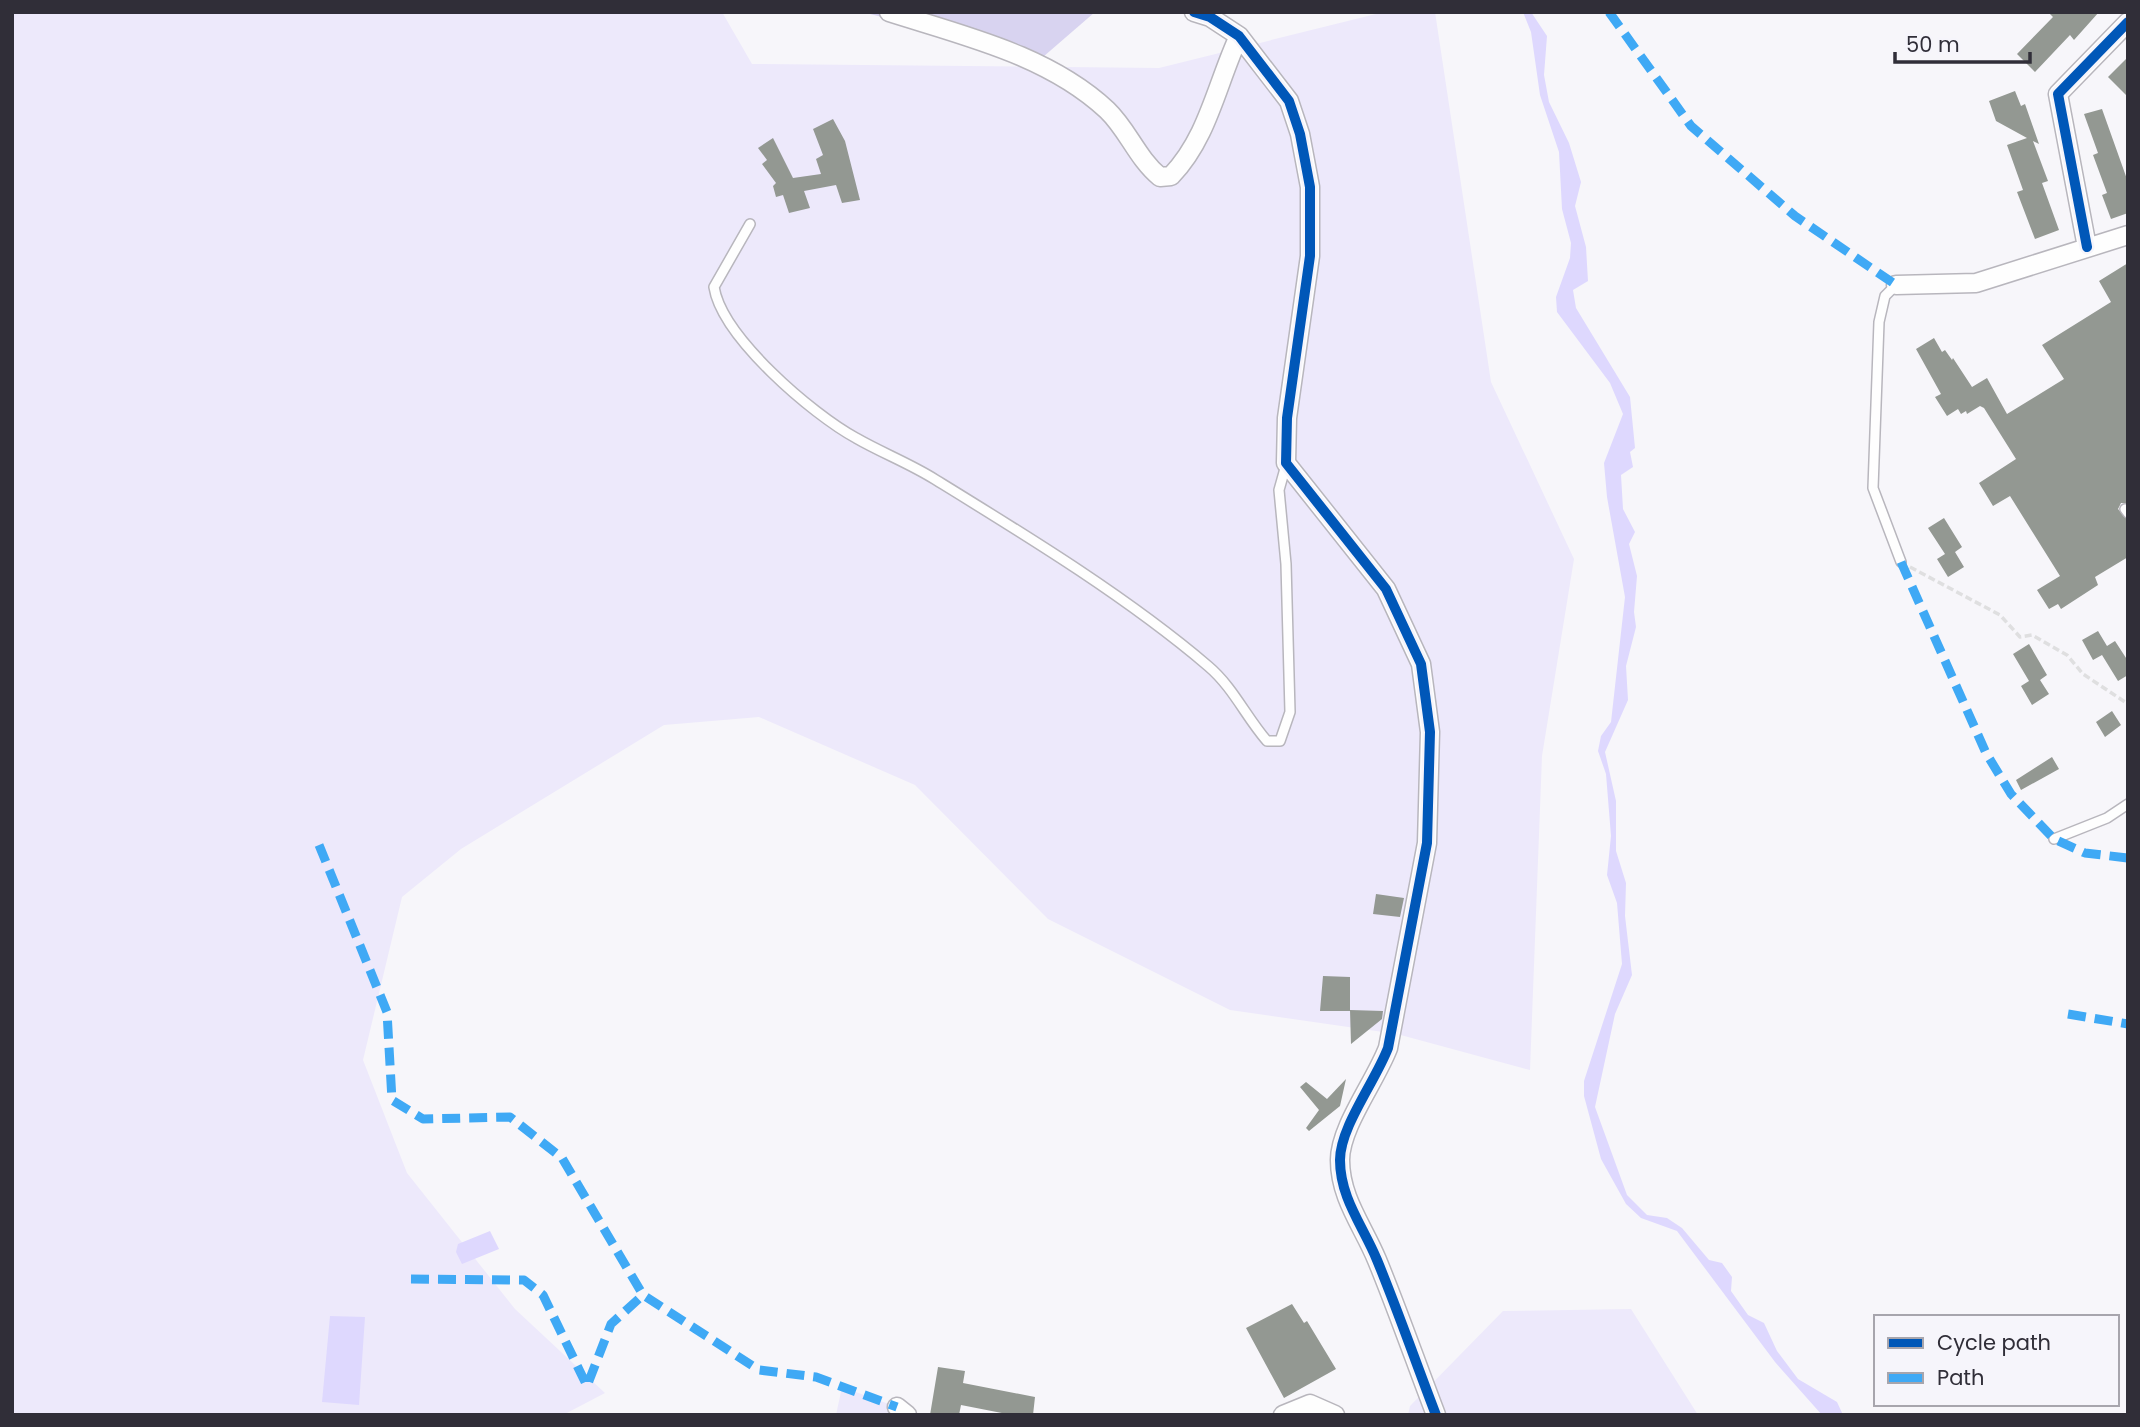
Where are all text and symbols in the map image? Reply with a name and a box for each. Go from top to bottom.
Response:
scale bar [1895,21,2030,65]
text: 50 m [1906,30,1960,59]
legend [1874,1315,2119,1406]
text: Cycle path [1937,1328,2051,1357]
text: Path [1937,1363,1984,1392]

